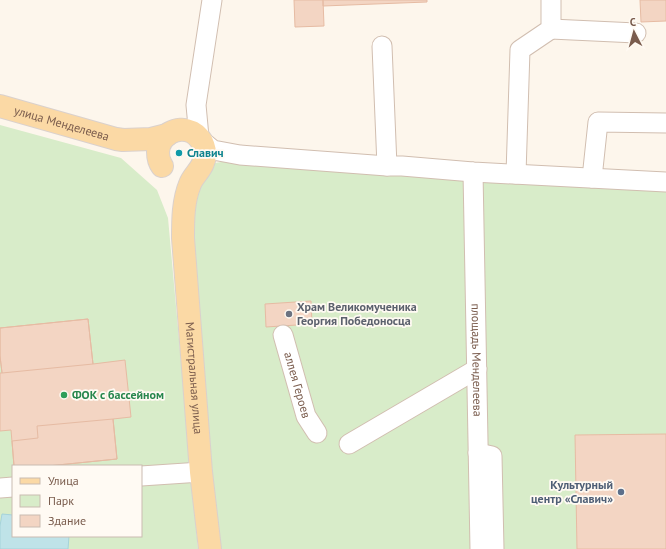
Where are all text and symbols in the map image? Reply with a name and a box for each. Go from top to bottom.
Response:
north arrow [614,12,654,52]
text: С [629,15,637,29]
street label: улица Менделеева [12,102,111,144]
place label: Славич [187,145,224,160]
marker: Славич [174,148,184,158]
place label: Храм Великомученика Георгия Победоносца [297,299,417,328]
street label: площадь Менделеева [468,303,486,417]
marker: Храм Великомученика Георгия Победоносца [284,309,294,319]
street label: Магистральная улица [182,321,206,435]
street label: аллея Героев [281,350,314,420]
place label: ФОК с бассейном [72,387,164,402]
marker: ФОК с бассейном [59,390,69,400]
legend [12,465,142,537]
text: Улица [48,473,79,488]
place label: Культурный центр «Славич» [531,477,613,506]
marker: Культурный центр «Славич» [616,487,626,497]
text: Парк [48,493,74,508]
text: Здание [48,513,86,528]

